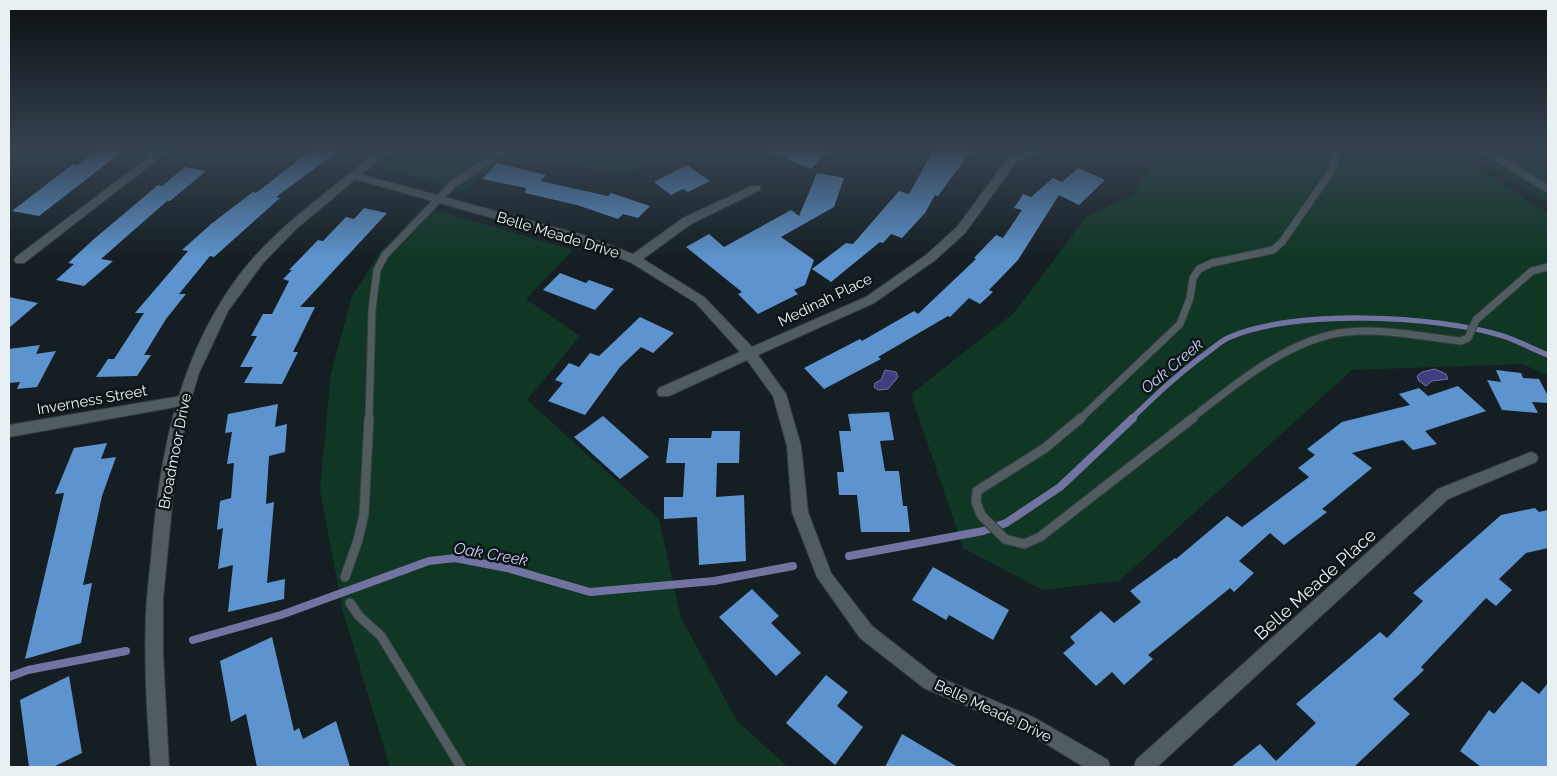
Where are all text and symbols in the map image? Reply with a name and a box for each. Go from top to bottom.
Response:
street label: Belle Meade Drive [494,208,622,262]
street label: Medinah Place [775,269,875,331]
water label: Oak Creek [1137,334,1207,397]
street label: Inverness Street [36,381,148,419]
street label: Broadmoor Drive [155,391,195,510]
street label: Belle Meade Place [1250,524,1380,644]
water label: Oak Creek [452,538,530,570]
street label: Belle Meade Drive [931,676,1055,746]

